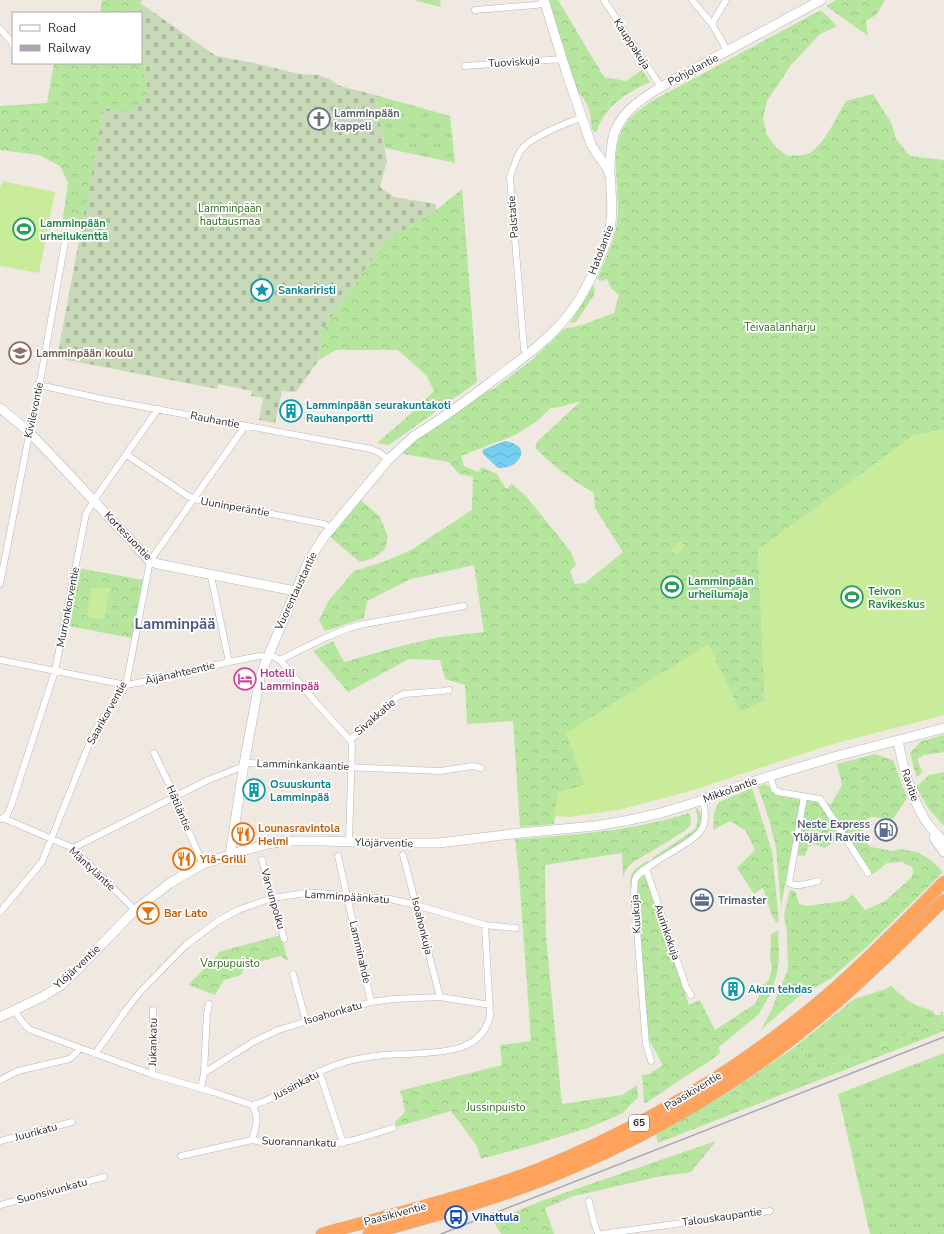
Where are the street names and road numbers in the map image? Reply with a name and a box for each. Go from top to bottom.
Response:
street label: Kauppakuja [610,16,654,72]
street label: Pohjolantie [665,50,721,90]
street label: Tuoviskuja [488,53,540,71]
street label: Palstatie [504,195,522,239]
street label: Hatolantie [585,223,617,277]
street label: Kivilevontie [21,381,47,439]
street label: Rauhantie [189,408,241,432]
street label: Uuninperäntie [199,494,271,520]
street label: Kortesuontie [101,508,155,564]
street label: Vuorentaustantie [271,549,321,633]
street label: Murronkorventie [53,565,83,648]
street label: Äijänahteentie [144,658,217,688]
street label: Saarikorventie [83,678,131,748]
street label: Sivakkatie [351,695,399,739]
street label: Lamminkankaantie [256,756,350,774]
street label: Ravitie [897,767,923,803]
street label: Mikkolantie [701,773,759,807]
street label: Hätiläntie [163,783,195,833]
street label: Ylöjärventie [354,835,414,851]
street label: Mäntyläntie [65,844,119,895]
street label: Varvunpolku [257,866,289,931]
street label: Lamminpäänkatu [304,887,390,907]
street label: Kuukuja [627,894,645,934]
street label: Isoahonkuja [408,896,436,956]
street label: Aurinkokuja [650,902,684,962]
street label: Lamminahde [346,919,375,985]
street label: Ylöjärventie [50,941,104,993]
street label: Isoahonkatu [302,998,364,1028]
street label: Jukankatu [145,1018,161,1067]
street label: Jussinkatu [269,1067,322,1104]
street label: Paasikiventie [662,1068,724,1114]
road number: 65 [629,1115,649,1131]
street label: Juurikatu [12,1119,59,1145]
street label: Suorannankatu [261,1133,337,1151]
street label: Suonsivunkatu [15,1174,89,1208]
street label: Paasikiventie [362,1198,428,1230]
street label: Talouskaupantie [681,1204,763,1230]

